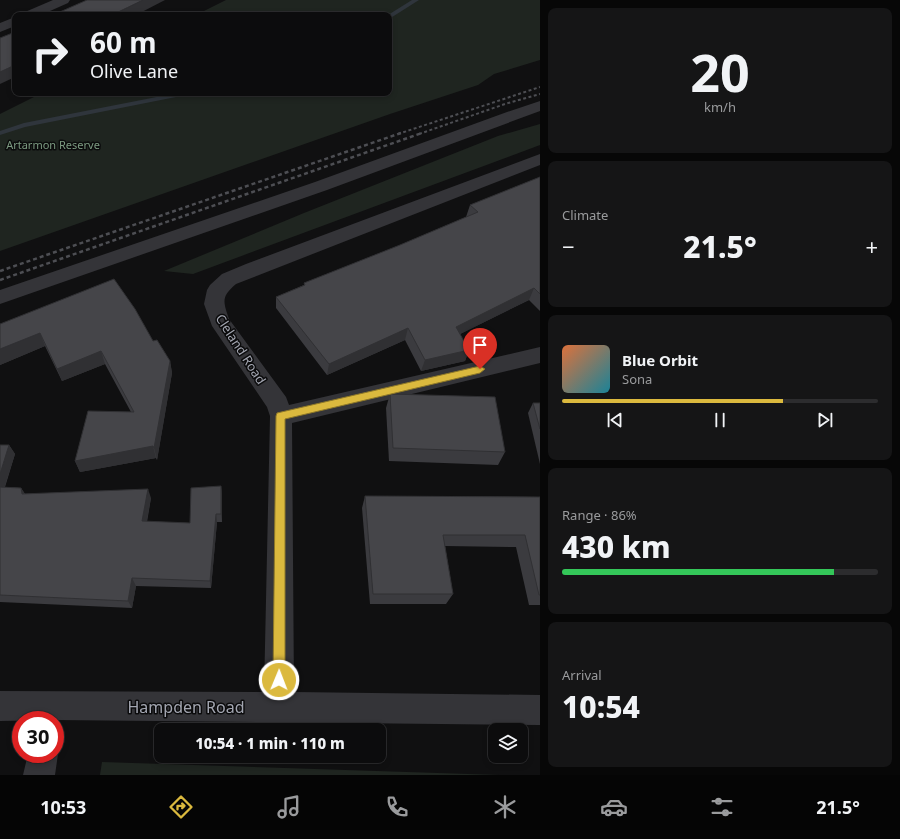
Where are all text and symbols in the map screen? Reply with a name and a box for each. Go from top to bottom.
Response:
text: 60 m [90,23,157,61]
icon: right [24,28,76,80]
text: 20 [690,36,750,107]
text: Olive Lane [90,59,178,83]
text: km/h [704,98,736,116]
park label: Artarmon Reserve [6,137,100,152]
text: Climate [562,206,608,224]
text: 21.5° [683,226,757,267]
text: − [562,231,575,261]
text: + [865,231,878,261]
street label: Cleland Road [212,310,270,388]
pin [463,328,497,369]
icon: arrive [469,334,491,356]
text: Blue Orbit [622,350,698,370]
text: Sona [622,370,652,388]
icon: previous [604,409,626,431]
icon: pause [709,409,731,431]
icon: next [814,409,836,431]
text: Range · 86% [562,506,637,524]
text: 430 km [562,526,671,567]
position arrow [258,659,300,701]
text: Arrival [562,666,602,684]
text: 10:54 [562,686,640,727]
street label: Hampden Road [128,696,245,718]
speed limit sign: 30 [12,711,64,763]
map controls [488,723,528,763]
button: layers [488,723,528,763]
text: 10:54 · 1 min · 110 m [195,733,345,753]
icon: directions [167,793,195,821]
icon: music [275,793,303,821]
icon: phone [383,793,411,821]
icon: climate [491,793,519,821]
icon: car [600,793,628,821]
icon: filters [708,793,736,821]
text: 10:53 [40,795,86,819]
text: 21.5° [816,795,860,819]

